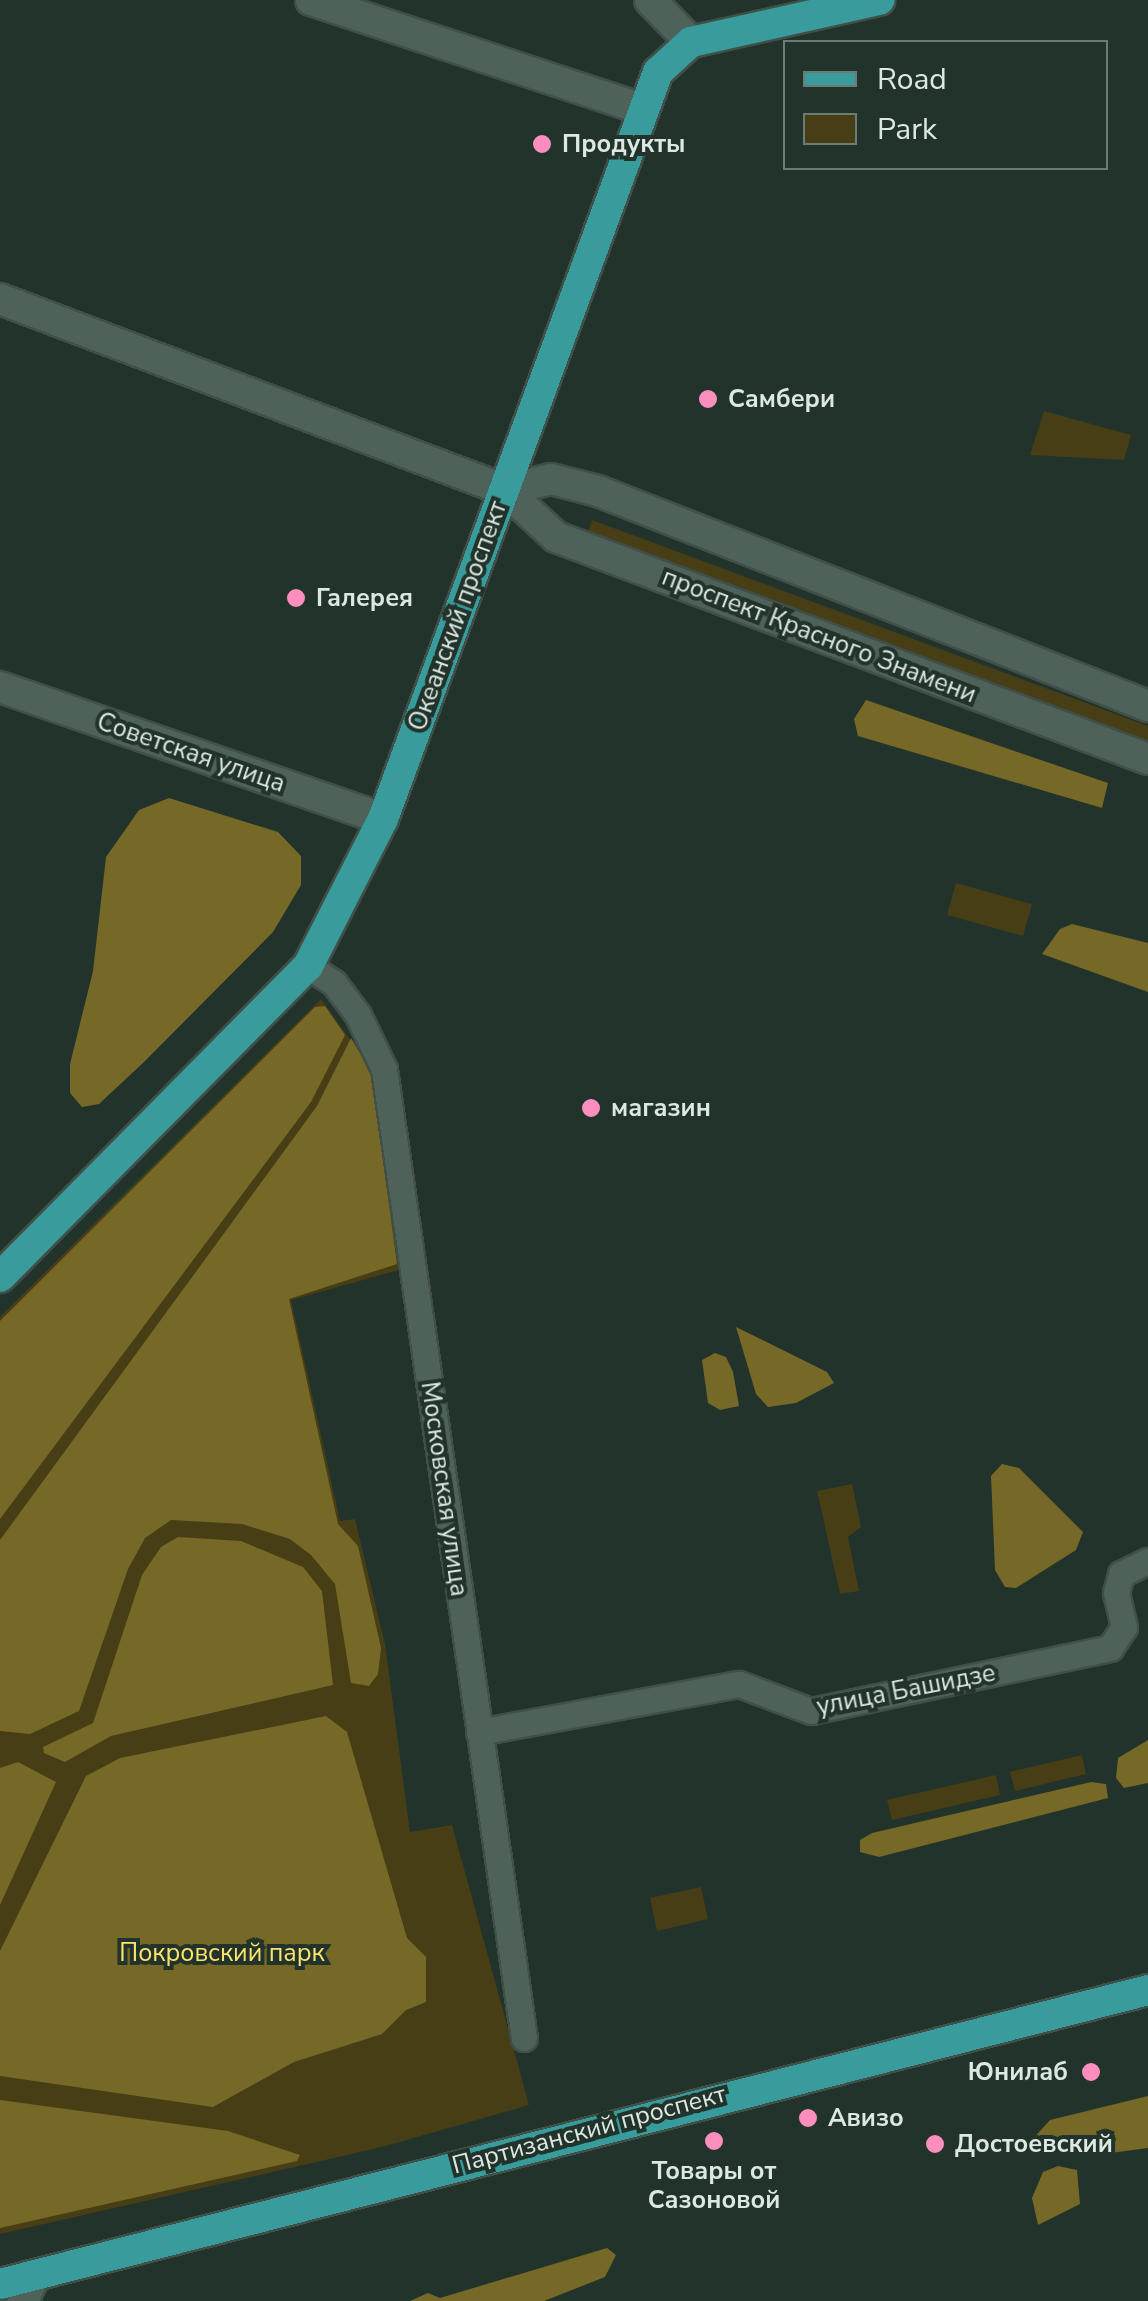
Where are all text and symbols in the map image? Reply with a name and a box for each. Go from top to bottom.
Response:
legend [783,40,1108,170]
text: Road [877,59,947,100]
text: Park [877,109,937,150]
place label: Продукты [562,129,685,159]
marker: Продукты [531,133,553,155]
place label: Самбери [728,384,835,414]
marker: Самбери [697,388,719,410]
street label: Океанский проспект [402,497,514,735]
street label: проспект Красного Знамени [658,562,980,710]
place label: Галерея [316,583,413,613]
marker: Галерея [285,587,307,609]
street label: Советская улица [93,707,289,799]
place label: магазин [611,1093,711,1123]
marker: магазин [580,1097,602,1119]
street label: Московская улица [414,1380,474,1598]
street label: улица Башидзе [814,1658,998,1722]
park label: Покровский парк [119,1938,325,1968]
place label: Юнилаб [968,2057,1068,2087]
marker: Юнилаб [1078,2059,1104,2085]
street label: Партизанский проспект [449,2079,729,2181]
place label: Авизо [828,2103,904,2133]
marker: Авизо [797,2107,819,2129]
place label: Достоевский [955,2129,1113,2159]
marker: Товары от Сазоновой [703,2130,725,2152]
marker: Достоевский [924,2133,946,2155]
place label: Товары от Сазоновой [648,2157,780,2216]

